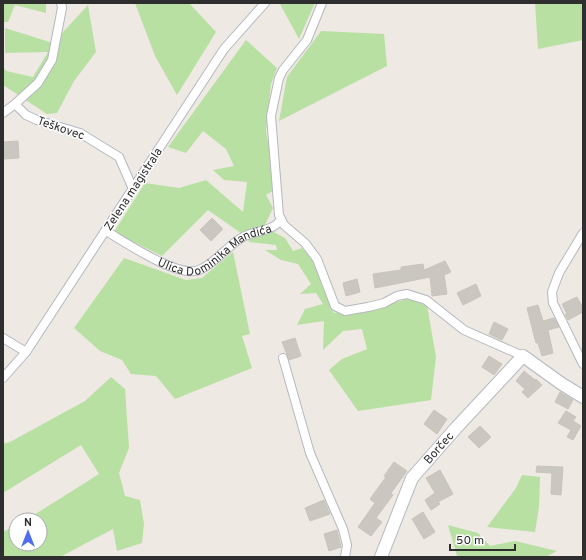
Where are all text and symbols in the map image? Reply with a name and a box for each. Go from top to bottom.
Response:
street label: Teškovec [35,113,87,145]
street label: Zelena magistrala [101,145,167,234]
street label: Ulica Dominika Mandića [155,221,274,281]
street label: Borčec [421,429,458,468]
north arrow [8,512,48,552]
text: N [24,516,32,530]
scale bar [450,526,515,552]
text: 50 m [456,533,484,549]

